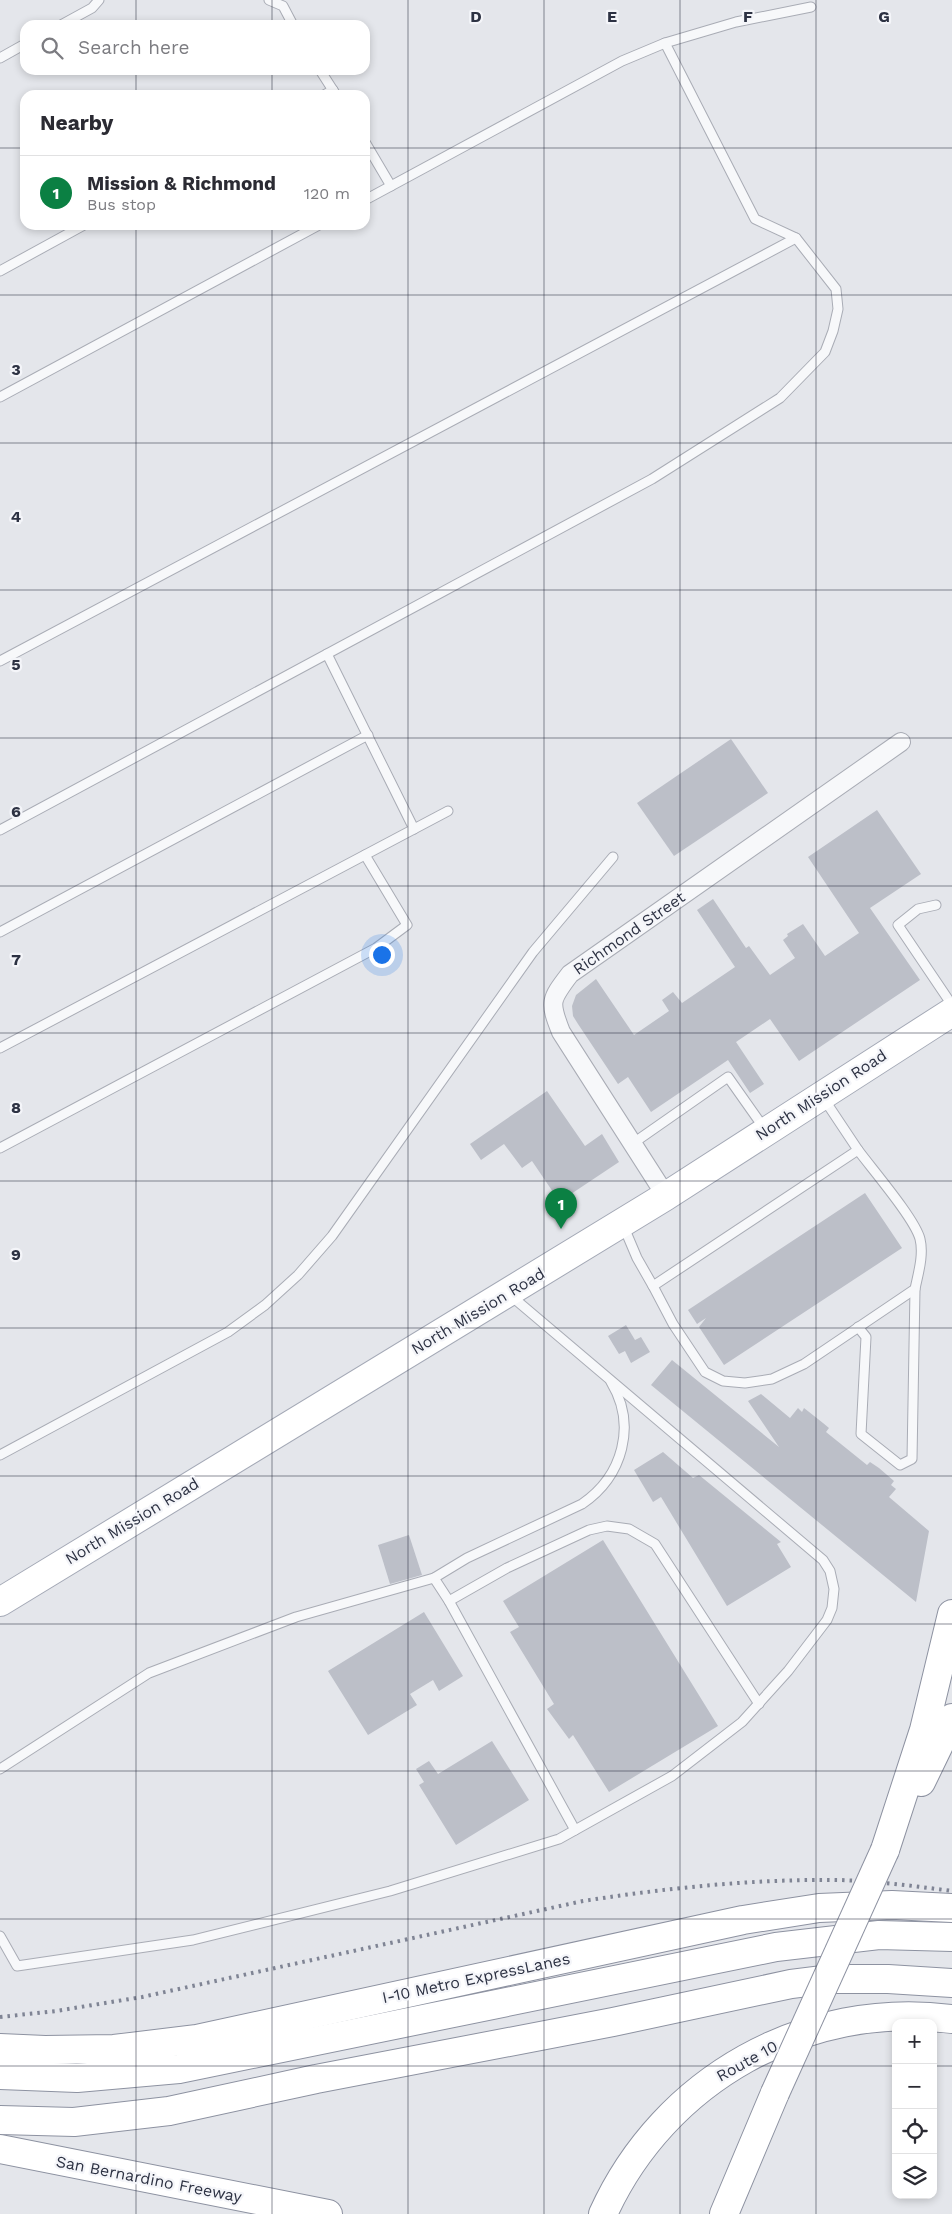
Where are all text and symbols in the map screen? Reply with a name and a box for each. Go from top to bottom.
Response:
text: D [470,7,482,26]
text: E [607,7,617,26]
text: F [743,7,753,26]
text: G [878,7,890,26]
search box [20,20,370,75]
icon: search [38,34,66,62]
text: Search here [78,36,189,59]
text: Nearby [40,110,113,135]
text: Mission & Richmond [87,172,276,195]
text: 1 [53,184,59,203]
text: 120 m [304,184,350,203]
text: Bus stop [87,195,156,214]
text: 3 [11,360,21,379]
text: 4 [11,507,21,526]
text: 5 [11,655,21,674]
text: 6 [11,802,21,821]
street label: Richmond Street [569,887,689,979]
your location [369,942,395,968]
text: 7 [11,950,21,969]
street label: North Mission Road [752,1046,890,1144]
text: 8 [11,1098,21,1117]
pin: 1 [545,1188,577,1229]
text: 9 [11,1245,21,1264]
street label: North Mission Road [408,1264,548,1358]
street label: North Mission Road [62,1474,202,1568]
street label: I-10 Metro ExpressLanes [380,1949,572,2007]
map controls [892,2019,937,2199]
button: + [892,2019,937,2064]
street label: Route 10 [713,2036,781,2086]
button: − [892,2064,937,2109]
button: locate [892,2109,937,2154]
street label: San Bernardino Freeway [54,2152,244,2206]
button: layers [892,2154,937,2199]

